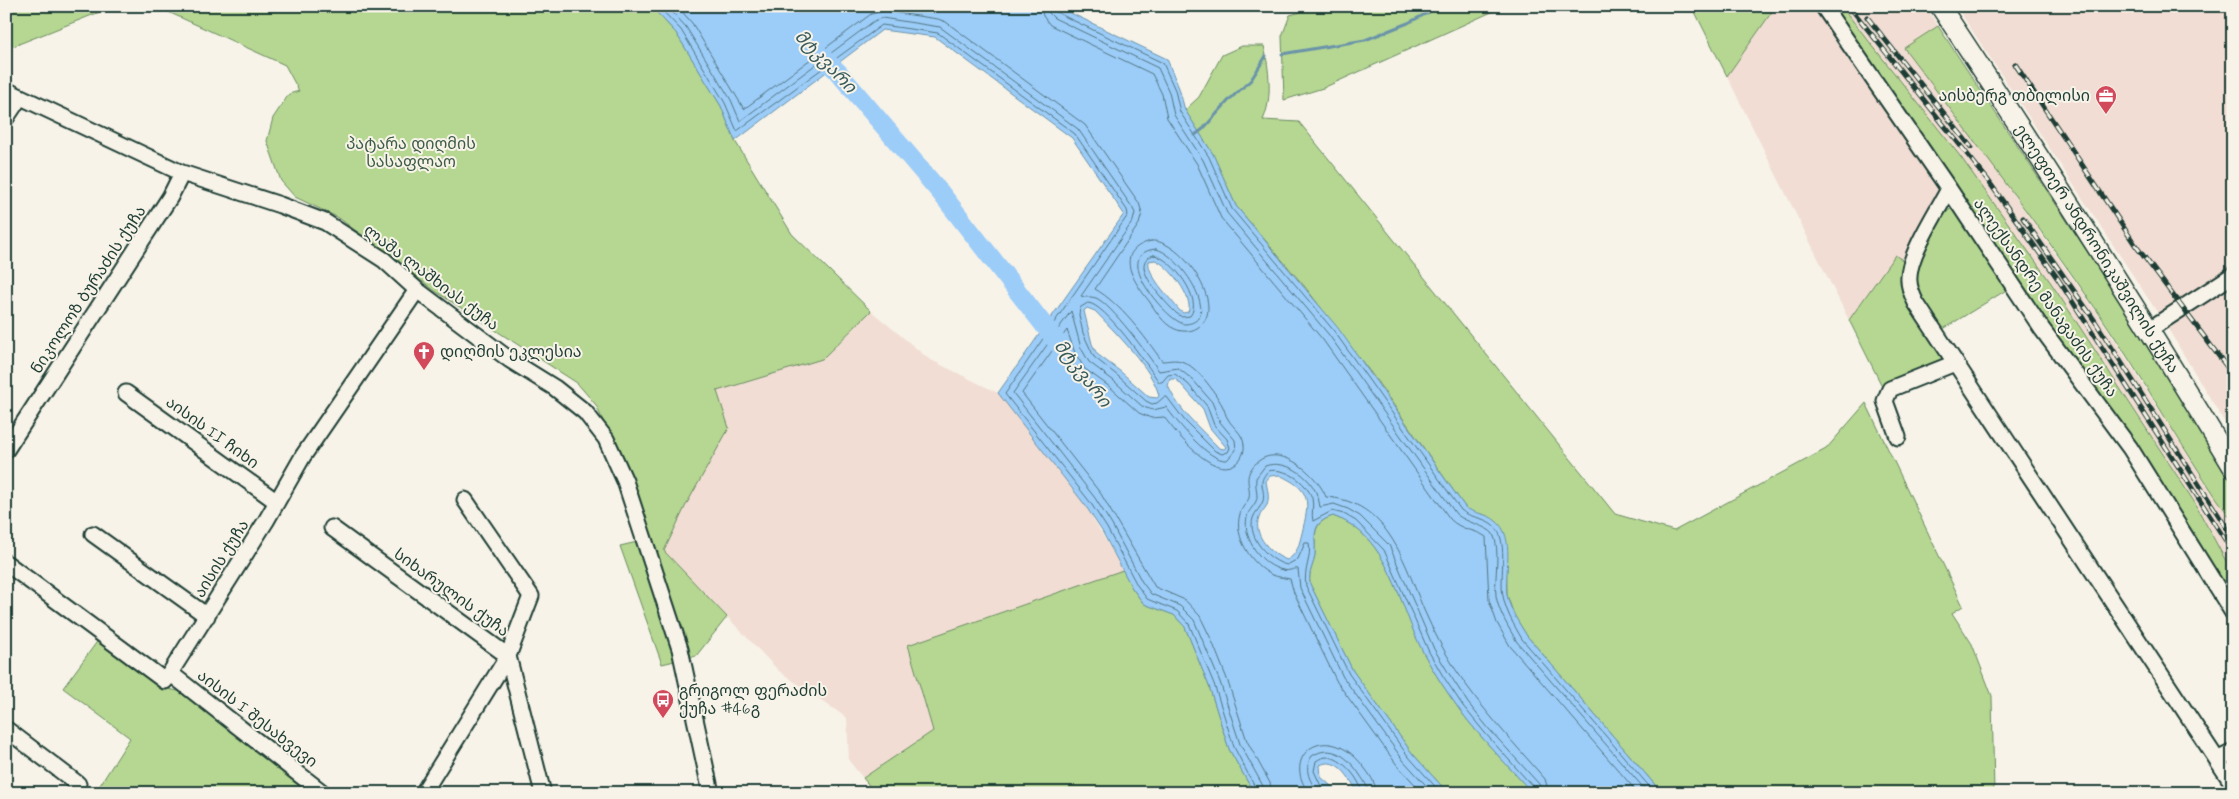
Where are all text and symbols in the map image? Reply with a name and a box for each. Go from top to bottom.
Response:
water label: მტკვარი [789,25,862,99]
office icon: აისბერგ თბილისი [2094,84,2118,115]
place label: აისბერგ თბილისი [1938,86,2090,107]
street label: ელეფთერ ანდრონიკაშვილის ქუჩა [2010,120,2184,377]
park label: პატარა დიღმის სასაფლაო [346,134,476,173]
street label: ალექსანდრე მანაგაძის ქუჩა [1968,194,2122,402]
street label: ნიკოლოზ ბურაძის ქუჩა [27,202,151,378]
street label: ლაშა ლაშხიას ქუჩა [359,220,503,336]
water label: მტკვარი [1048,335,1116,413]
church icon: დიღმის ეკლესია [412,340,436,371]
place label: დიღმის ეკლესია [440,342,582,363]
street label: აისის II ჩიხი [161,392,263,474]
street label: აისის ქუჩა [190,516,254,602]
street label: სიხარულის ქუჩა [389,544,513,642]
street label: აისის I შესახვევი [193,665,321,773]
place label: გრიგოლ ფერაძის ქუჩა #46გ [679,681,827,720]
bus stop icon: გრიგოლ ფერაძის ქუჩა #46გ [651,688,675,719]

